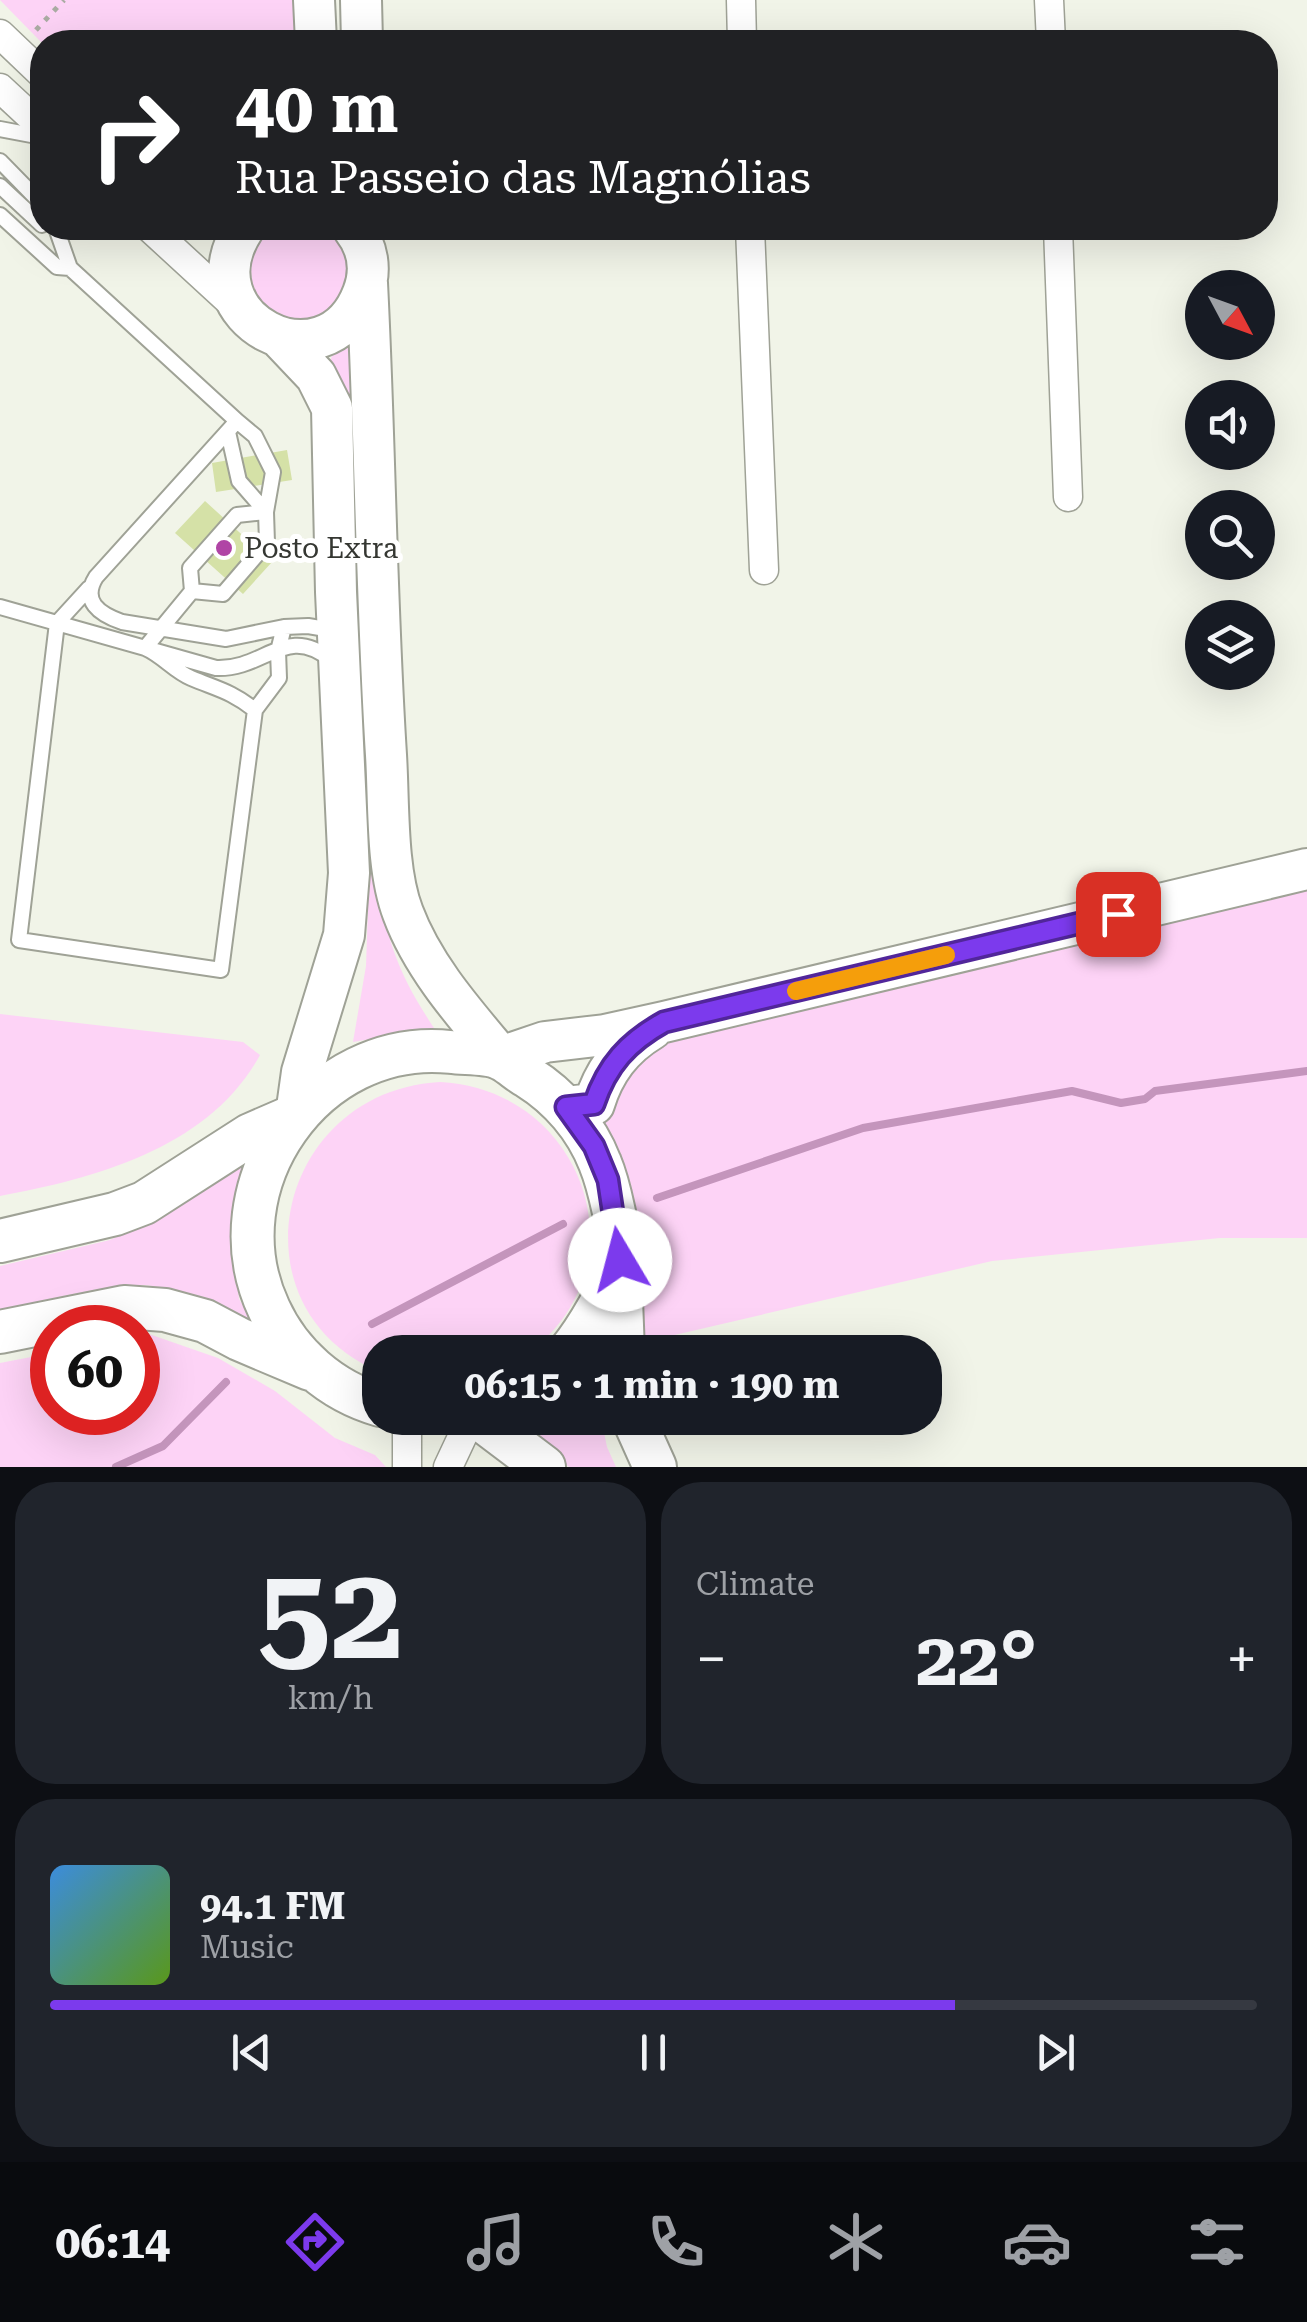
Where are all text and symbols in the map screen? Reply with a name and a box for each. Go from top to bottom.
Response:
text: 40 m [235,67,399,149]
icon: right [70,70,200,200]
text: Rua Passeio das Magnólias [235,151,811,204]
north arrow [1185,270,1275,360]
map controls [1185,270,1275,690]
button: sound [1185,380,1275,470]
button: search [1185,490,1275,580]
place label: Posto Extra [244,532,398,565]
marker: Posto Extra [213,537,235,559]
button: layers [1185,600,1275,690]
pin [1076,872,1161,957]
icon: arrive [1091,887,1146,942]
position arrow [568,1208,672,1312]
speed limit sign: 60 [30,1305,160,1435]
text: 06:15 · 1 min · 190 m [465,1363,839,1407]
text: 52 [258,1537,403,1690]
text: Climate [696,1565,814,1603]
text: 22° [916,1615,1037,1703]
text: − [696,1627,727,1691]
text: + [1226,1627,1257,1691]
text: km/h [288,1679,373,1717]
text: 94.1 FM [200,1884,346,1928]
text: Music [200,1928,294,1966]
icon: previous [224,2025,279,2080]
icon: pause [626,2025,681,2080]
icon: next [1028,2025,1083,2080]
icon: directions [280,2207,350,2277]
icon: music [461,2207,531,2277]
icon: phone [641,2207,711,2277]
icon: climate [821,2207,891,2277]
icon: car [1002,2207,1072,2277]
icon: filters [1182,2207,1252,2277]
text: 06:14 [55,2216,170,2269]

